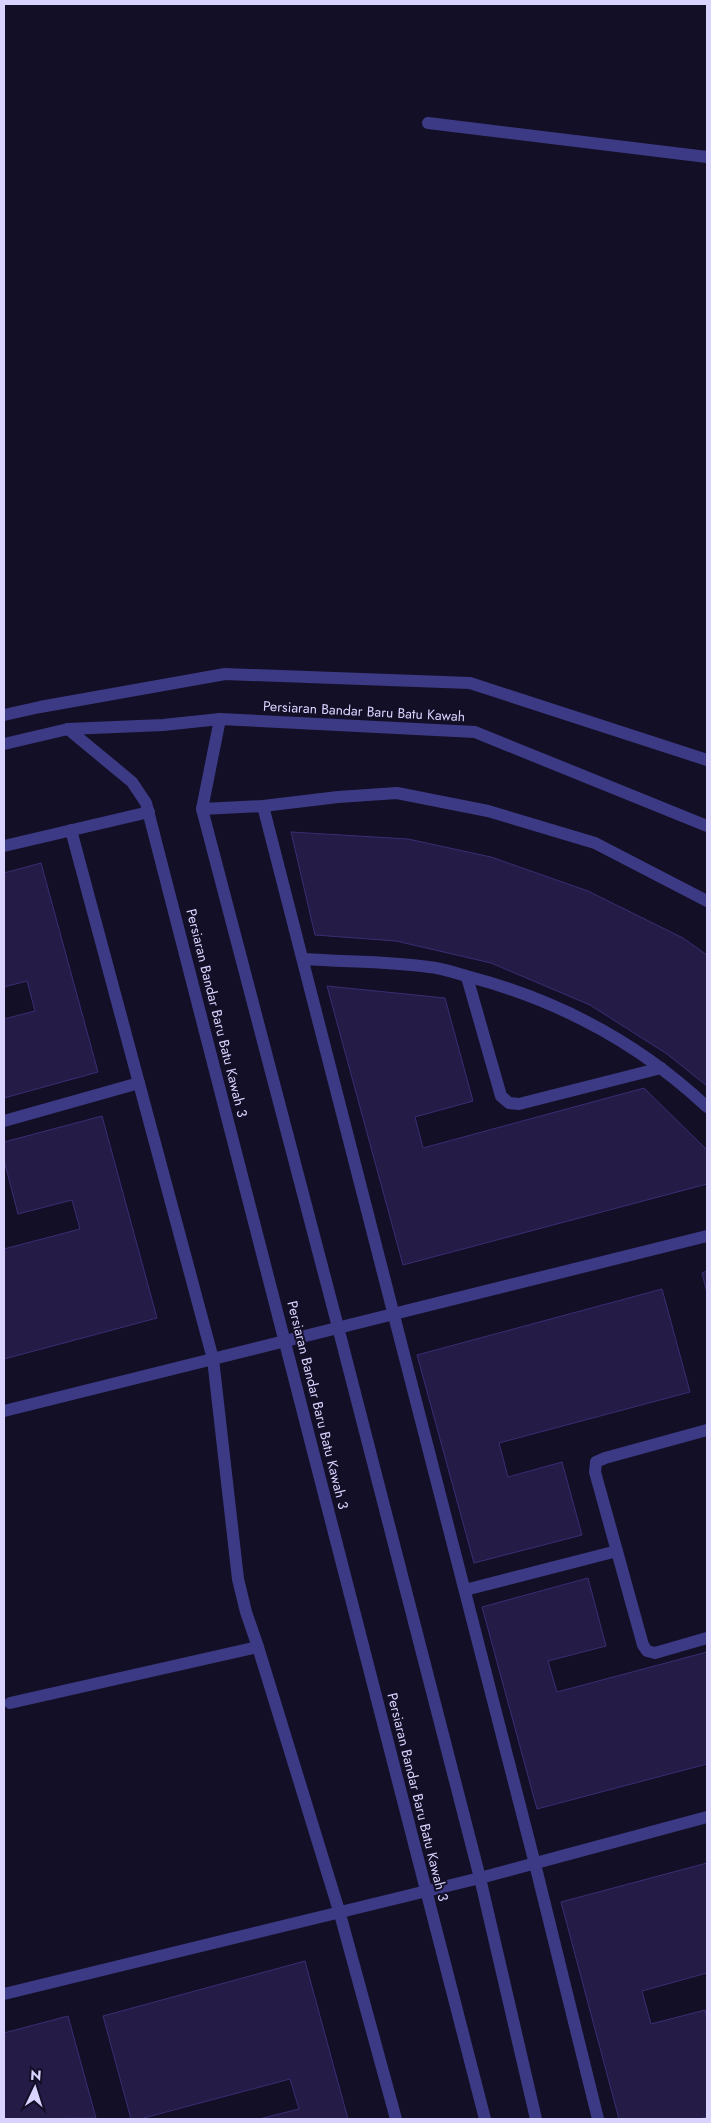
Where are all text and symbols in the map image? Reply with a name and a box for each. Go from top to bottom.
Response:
street label: Persiaran Bandar Baru Batu Kawah [262,696,466,726]
street label: Persiaran Bandar Baru Batu Kawah 3 [181,907,253,1120]
street label: Persiaran Bandar Baru Batu Kawah 3 [282,1299,354,1512]
street label: Persiaran Bandar Baru Batu Kawah 3 [382,1691,454,1904]
north arrow [10,2063,60,2113]
text: N [30,2065,42,2085]

